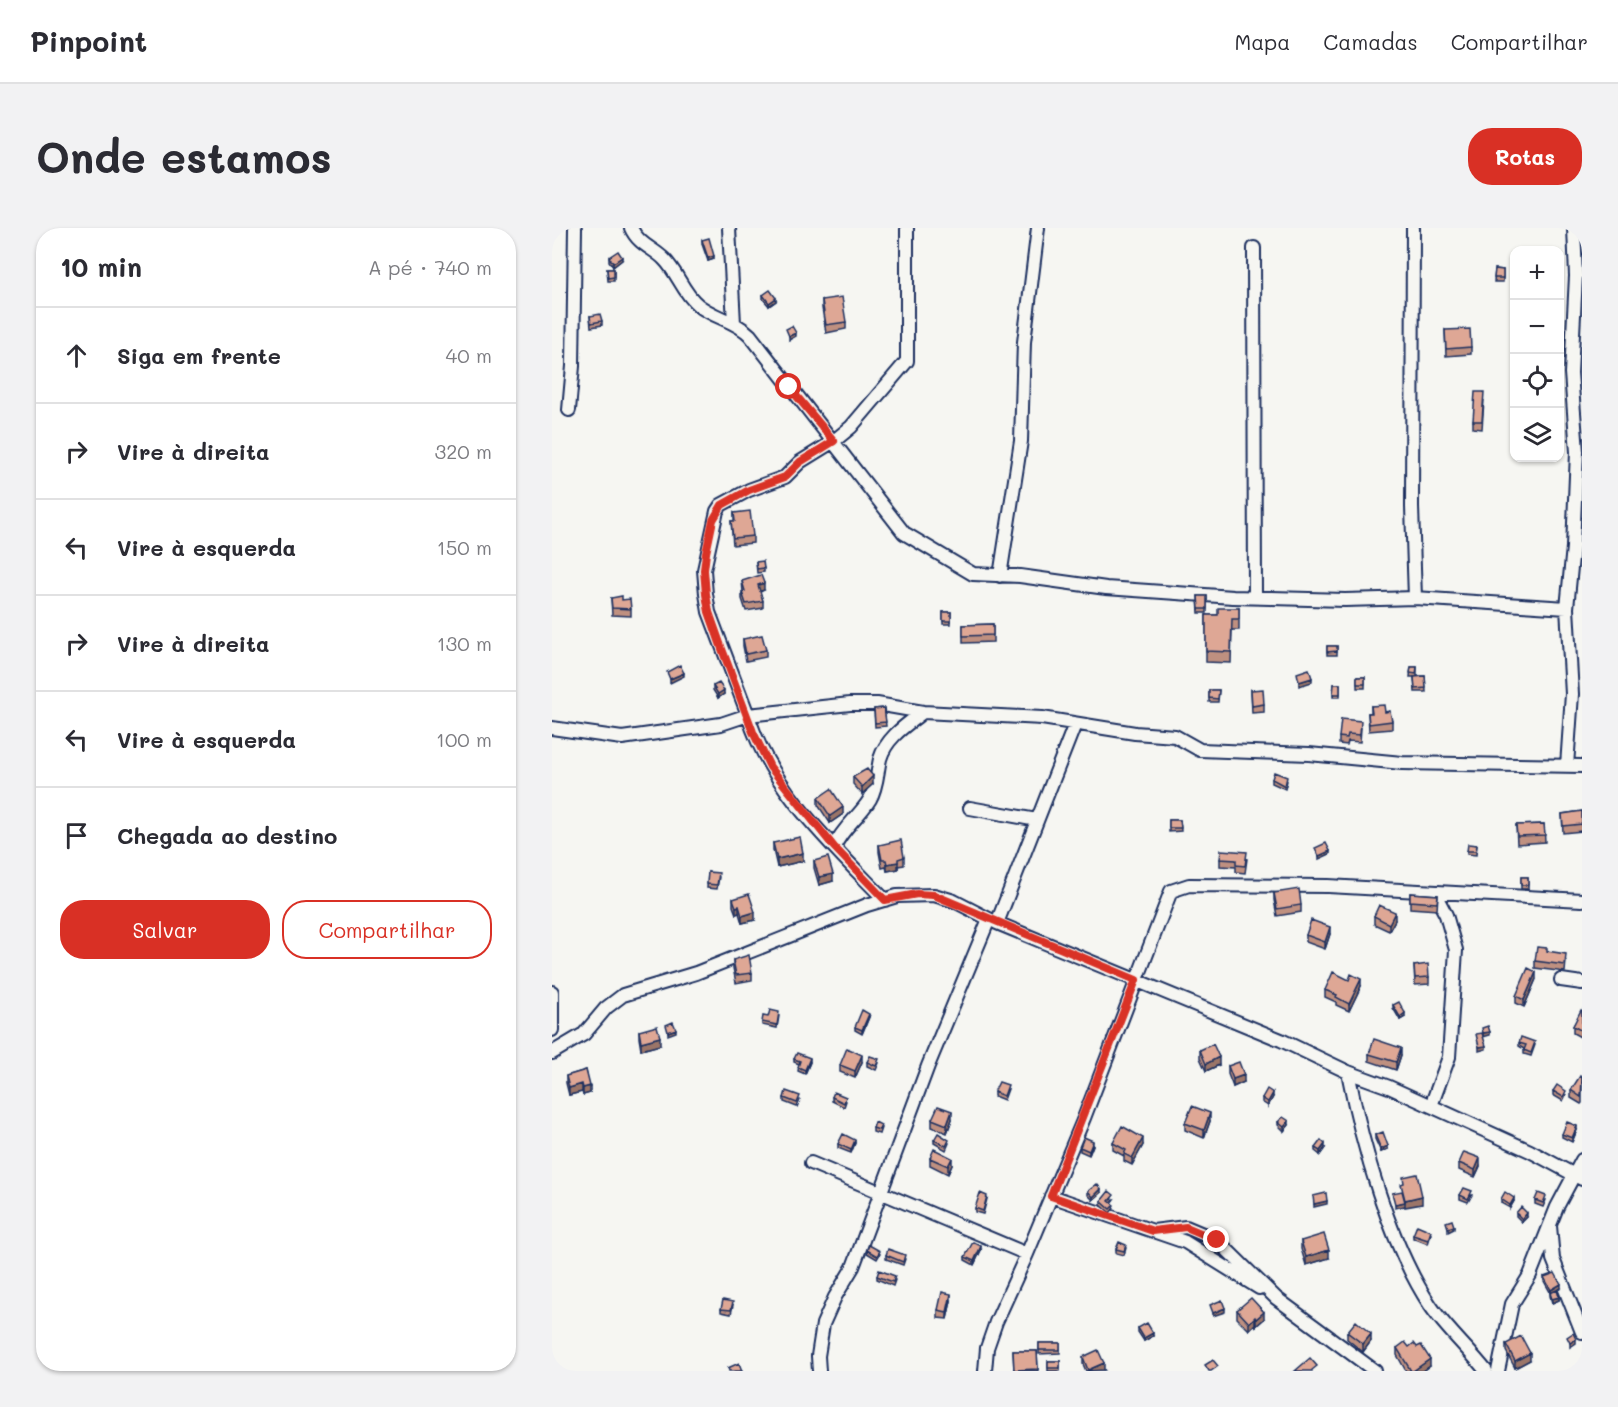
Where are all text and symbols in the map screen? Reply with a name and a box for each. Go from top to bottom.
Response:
text: Pinpoint [30,23,147,59]
text: Mapa [1234,28,1290,55]
text: Camadas [1323,28,1418,55]
text: Compartilhar [1451,28,1588,55]
button: Rotas [1468,128,1582,185]
text: Onde estamos [36,129,332,184]
map controls [1510,246,1564,462]
button: + [1510,246,1564,300]
text: 10 min [60,250,142,284]
text: A pé · 740 m [368,254,492,280]
button: − [1510,300,1564,354]
icon: ahead [60,339,93,372]
text: Siga em frente [117,341,281,370]
text: 40 m [446,342,492,368]
button: locate [1510,354,1564,408]
route start [775,373,801,399]
button: layers [1510,408,1564,462]
icon: right [60,435,93,468]
text: Vire à direita [117,437,270,466]
text: 320 m [434,438,492,464]
icon: left [60,531,93,564]
text: Vire à esquerda [117,533,296,562]
text: 150 m [437,534,492,560]
icon: right [60,627,93,660]
text: Vire à direita [117,629,270,658]
text: 130 m [437,630,492,656]
icon: left [60,723,93,756]
text: Vire à esquerda [117,725,296,754]
text: 100 m [436,726,492,752]
icon: arrive [60,819,93,852]
text: Chegada ao destino [117,821,337,850]
button: Salvar [60,900,270,959]
button: Compartilhar [282,900,492,959]
route end [1203,1226,1229,1252]

